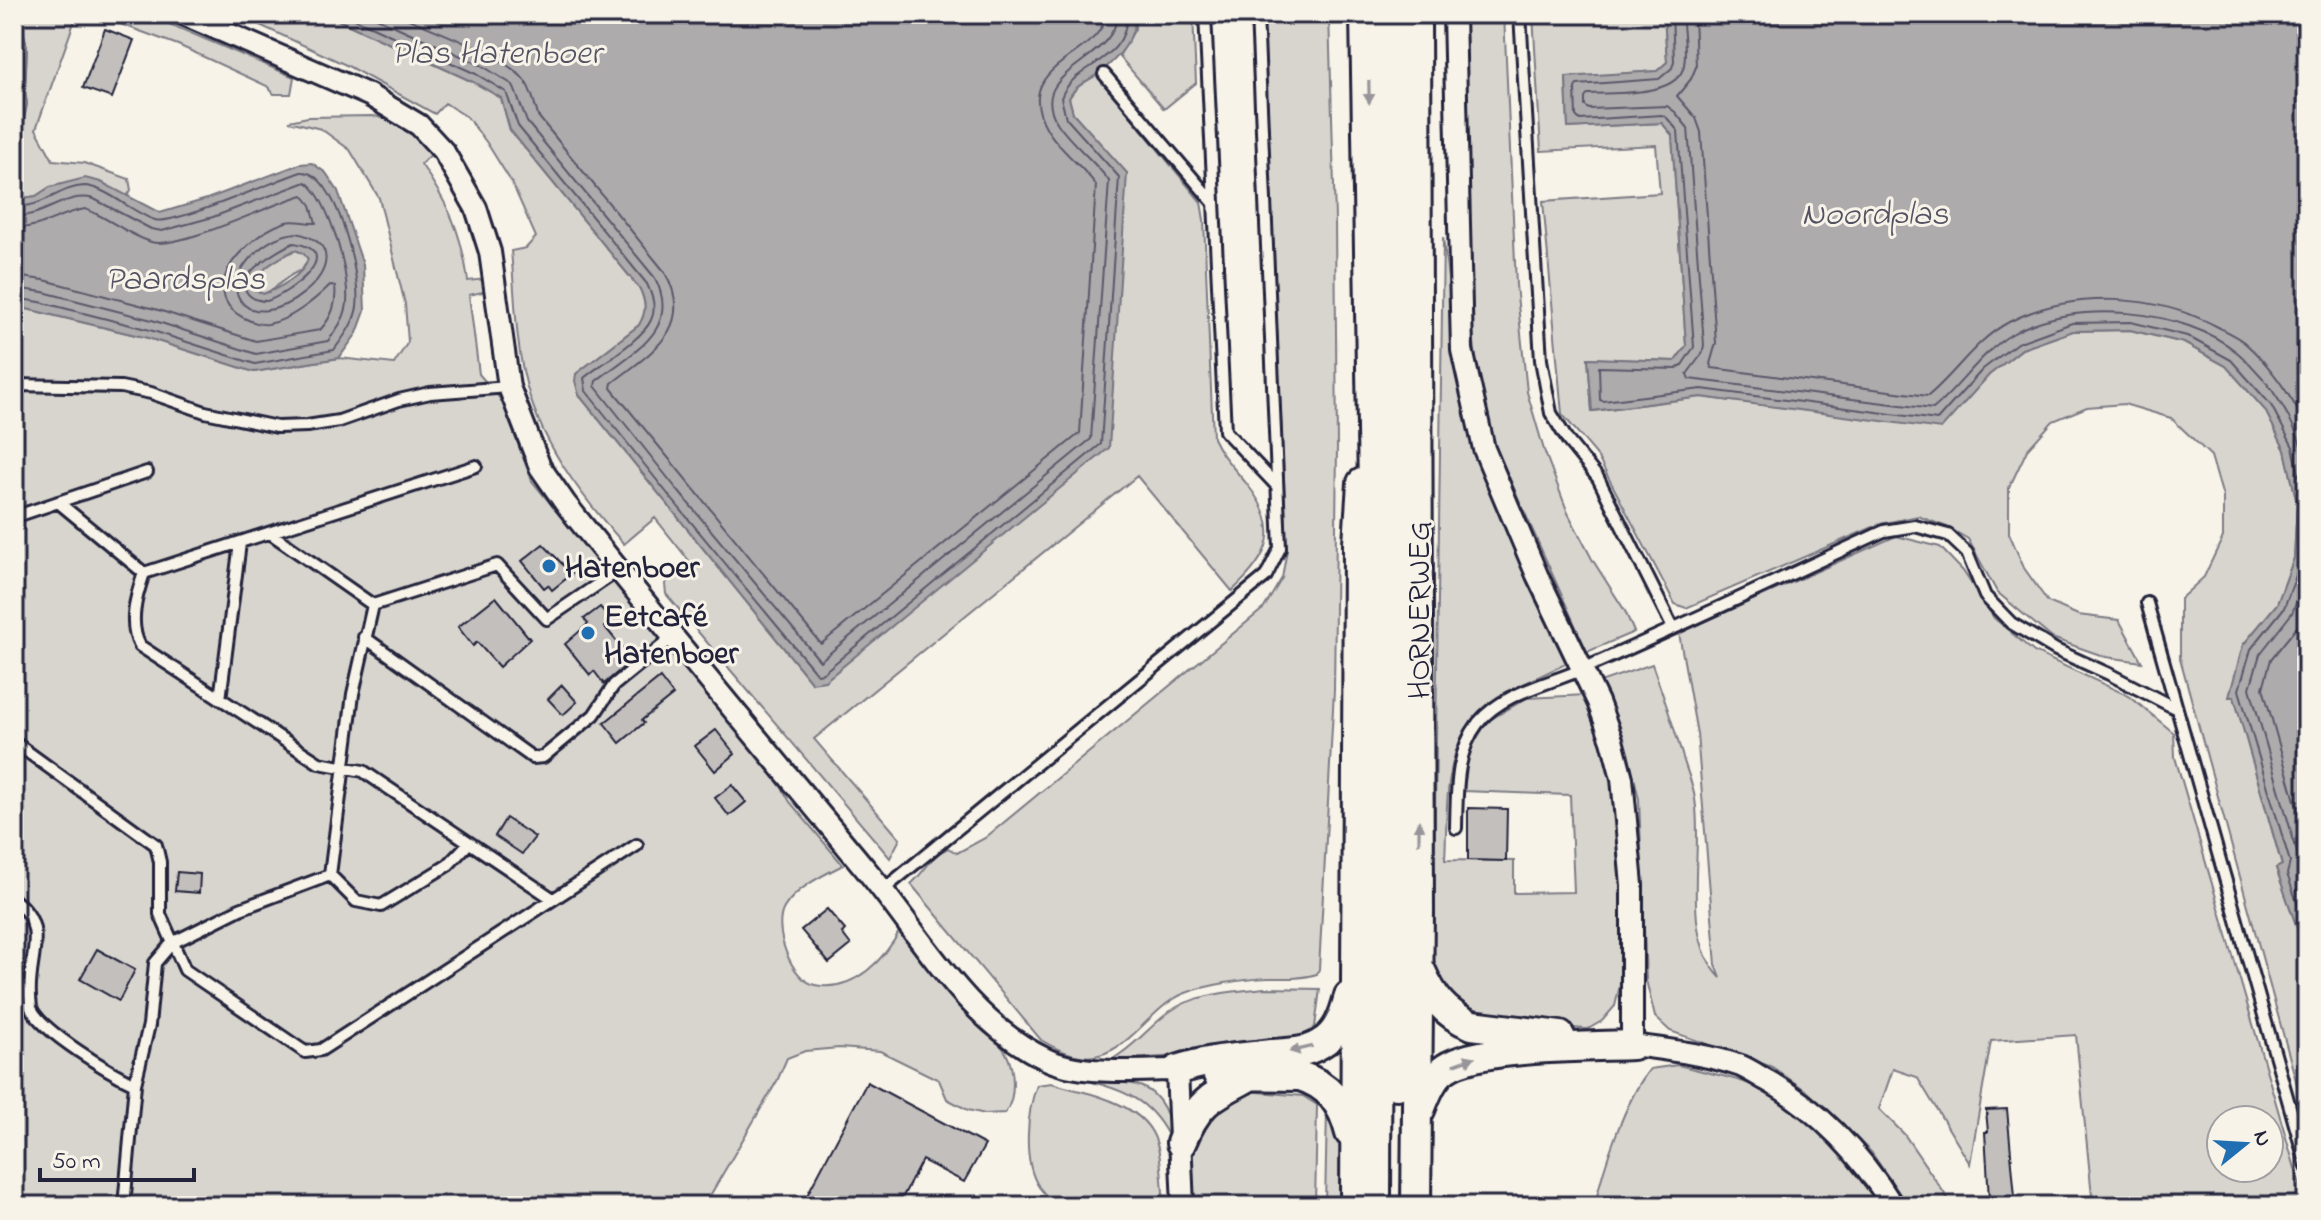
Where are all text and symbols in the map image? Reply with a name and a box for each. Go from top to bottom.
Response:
water label: Plas Hatenboer [391,30,606,80]
one-way arrow [1362,80,1375,105]
water label: Noordplas [1802,191,1949,241]
water label: Paardsplas [105,256,266,306]
street label: HORNERWEG [1398,521,1445,699]
place label: Hatenboer [565,546,701,593]
marker: Hatenboer [540,557,558,575]
place label: Eetcafé Hatenboer [604,595,740,679]
marker: Eetcafé Hatenboer [579,624,597,642]
one-way arrow [1413,819,1425,844]
one-way arrow [1289,1044,1314,1056]
one-way arrow [1452,1054,1476,1066]
north arrow [2205,1104,2285,1184]
text: N [2244,1127,2279,1151]
scale bar [40,1132,194,1182]
text: 50 m [52,1145,101,1180]

